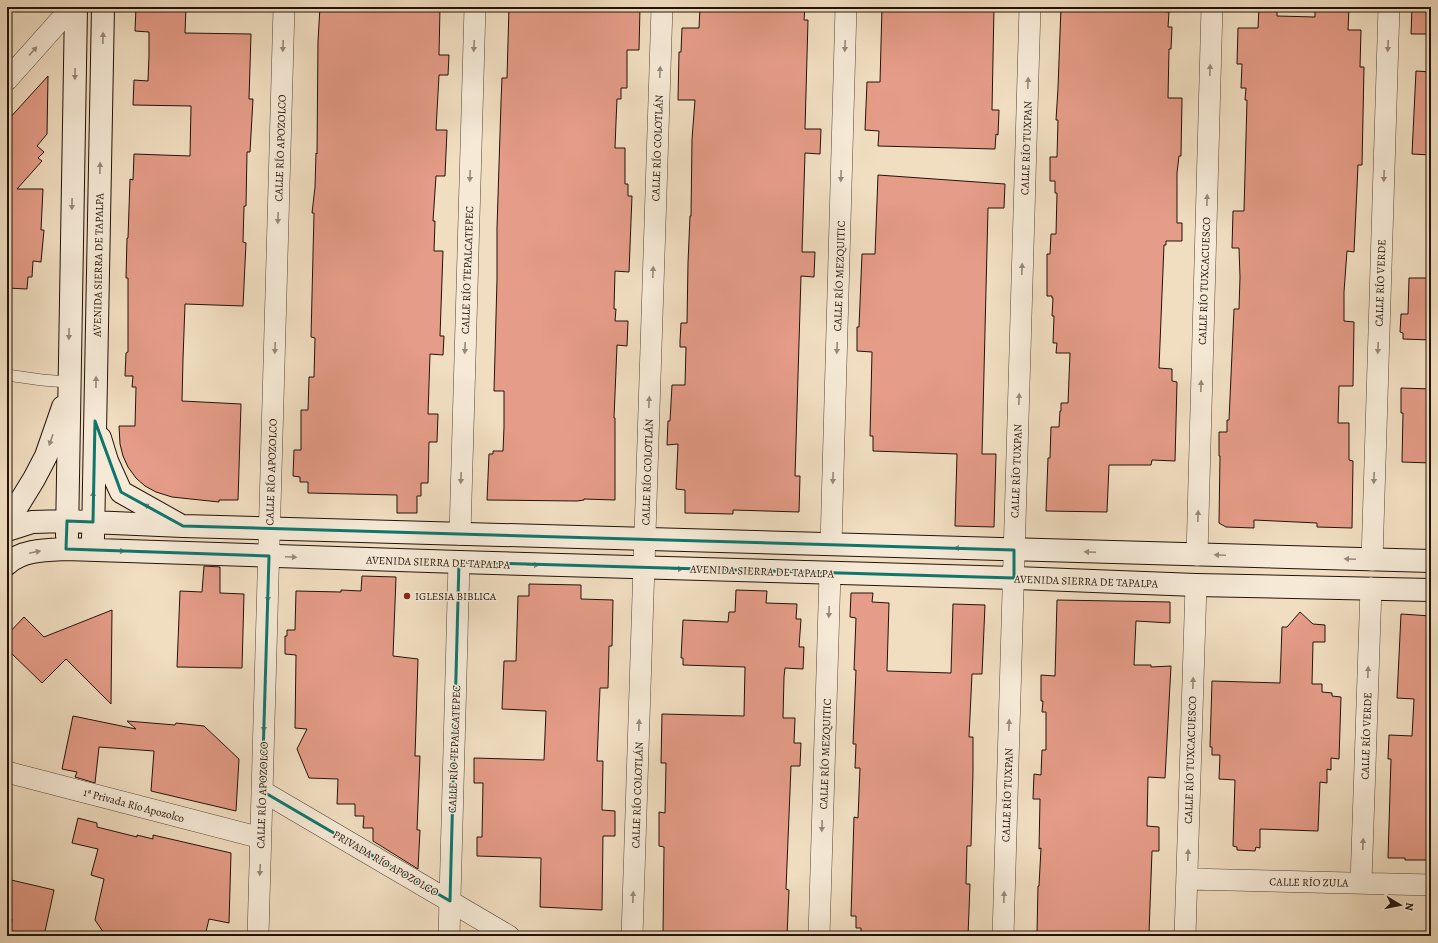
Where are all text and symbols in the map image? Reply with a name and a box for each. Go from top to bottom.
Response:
one-way arrow [99,32,106,44]
one-way arrow [280,40,286,53]
one-way arrow [470,40,477,52]
one-way arrow [842,40,848,53]
one-way arrow [1384,40,1391,52]
one-way arrow [28,46,38,56]
one-way arrow [1207,63,1213,76]
one-way arrow [656,66,663,78]
one-way arrow [72,68,78,81]
one-way arrow [1024,77,1031,89]
street label: CALLE RÍO APOZOLCO [271,94,290,202]
street label: CALLE RÍO COLOTLÁN [648,94,667,202]
street label: CALLE RÍO TUXPAN [1017,101,1036,195]
one-way arrow [97,161,103,174]
one-way arrow [467,170,473,183]
one-way arrow [838,170,845,182]
one-way arrow [1380,170,1387,182]
street label: AVENIDA SIERRA DE TAPALPA [90,192,107,338]
one-way arrow [1203,194,1210,206]
one-way arrow [69,198,75,211]
street label: CALLE RÍO TEPALCATEPEC [458,206,477,334]
one-way arrow [275,212,282,224]
street label: CALLE RÍO TUXCACUESCO [1195,216,1214,345]
street label: CALLE RÍO MEZQUITIC [830,220,849,332]
street label: CALLE RÍO VERDE [1371,239,1390,327]
one-way arrow [1019,263,1026,275]
one-way arrow [650,266,657,278]
one-way arrow [66,328,73,340]
one-way arrow [272,342,278,355]
one-way arrow [462,342,468,355]
one-way arrow [833,342,840,354]
one-way arrow [1375,342,1382,354]
one-way arrow [92,376,99,388]
one-way arrow [1198,380,1205,392]
one-way arrow [1015,393,1022,405]
one-way arrow [646,396,653,408]
street label: CALLE RÍO APOZOLCO [262,418,281,526]
street label: CALLE RÍO COLOTLÁN [638,418,657,526]
street label: CALLE RÍO TUXPAN [1007,424,1026,518]
one-way arrow [48,435,54,447]
one-way arrow [458,472,465,484]
one-way arrow [830,472,836,485]
one-way arrow [1371,472,1378,484]
one-way arrow [90,491,97,503]
one-way arrow [143,504,155,511]
one-way arrow [1195,509,1201,522]
one-way arrow [953,545,966,551]
one-way arrow [113,548,126,554]
one-way arrow [29,549,41,555]
one-way arrow [1083,549,1096,555]
street label: AVENIDA SIERRA DE TAPALPA [365,552,511,573]
one-way arrow [1214,552,1226,559]
one-way arrow [285,554,298,560]
one-way arrow [1343,556,1356,562]
one-way arrow [527,561,539,568]
street label: AVENIDA SIERRA DE TAPALPA [689,561,835,582]
one-way arrow [671,565,683,572]
street label: AVENIDA SIERRA DE TAPALPA [1013,571,1159,592]
place label: IGLESIA BIBLICA [415,589,497,604]
one-way arrow [265,590,271,603]
marker: IGLESIA BIBLICA [402,591,412,601]
one-way arrow [826,606,832,619]
one-way arrow [1365,666,1372,678]
one-way arrow [1190,676,1196,689]
street label: CALLE RÍO TEPALCATEPEC [445,685,464,813]
street label: CALLE RÍO VERDE [1357,692,1376,780]
street label: CALLE RÍO TUXCACUESCO [1181,695,1200,824]
street label: CALLE RÍO MEZQUITIC [816,698,835,810]
one-way arrow [636,718,642,731]
one-way arrow [1006,718,1012,731]
one-way arrow [261,720,267,733]
street label: CALLE RÍO APOZOLCO [253,741,272,849]
street label: CALLE RÍO COLOTLÁN [628,741,647,849]
street label: CALLE RÍO TUXPAN [998,748,1017,842]
street label: 1ª Privada Río Apozolco [82,785,186,826]
one-way arrow [819,820,826,832]
street label: PRIVADA RÍO APOZOLCO [330,827,442,900]
one-way arrow [1360,837,1366,850]
one-way arrow [1184,849,1191,861]
one-way arrow [257,864,263,877]
street label: CALLE RÍO ZULA [1269,874,1349,891]
north arrow [1380,885,1420,925]
one-way arrow [630,890,636,903]
one-way arrow [1001,890,1007,903]
text: N [1401,901,1417,912]

